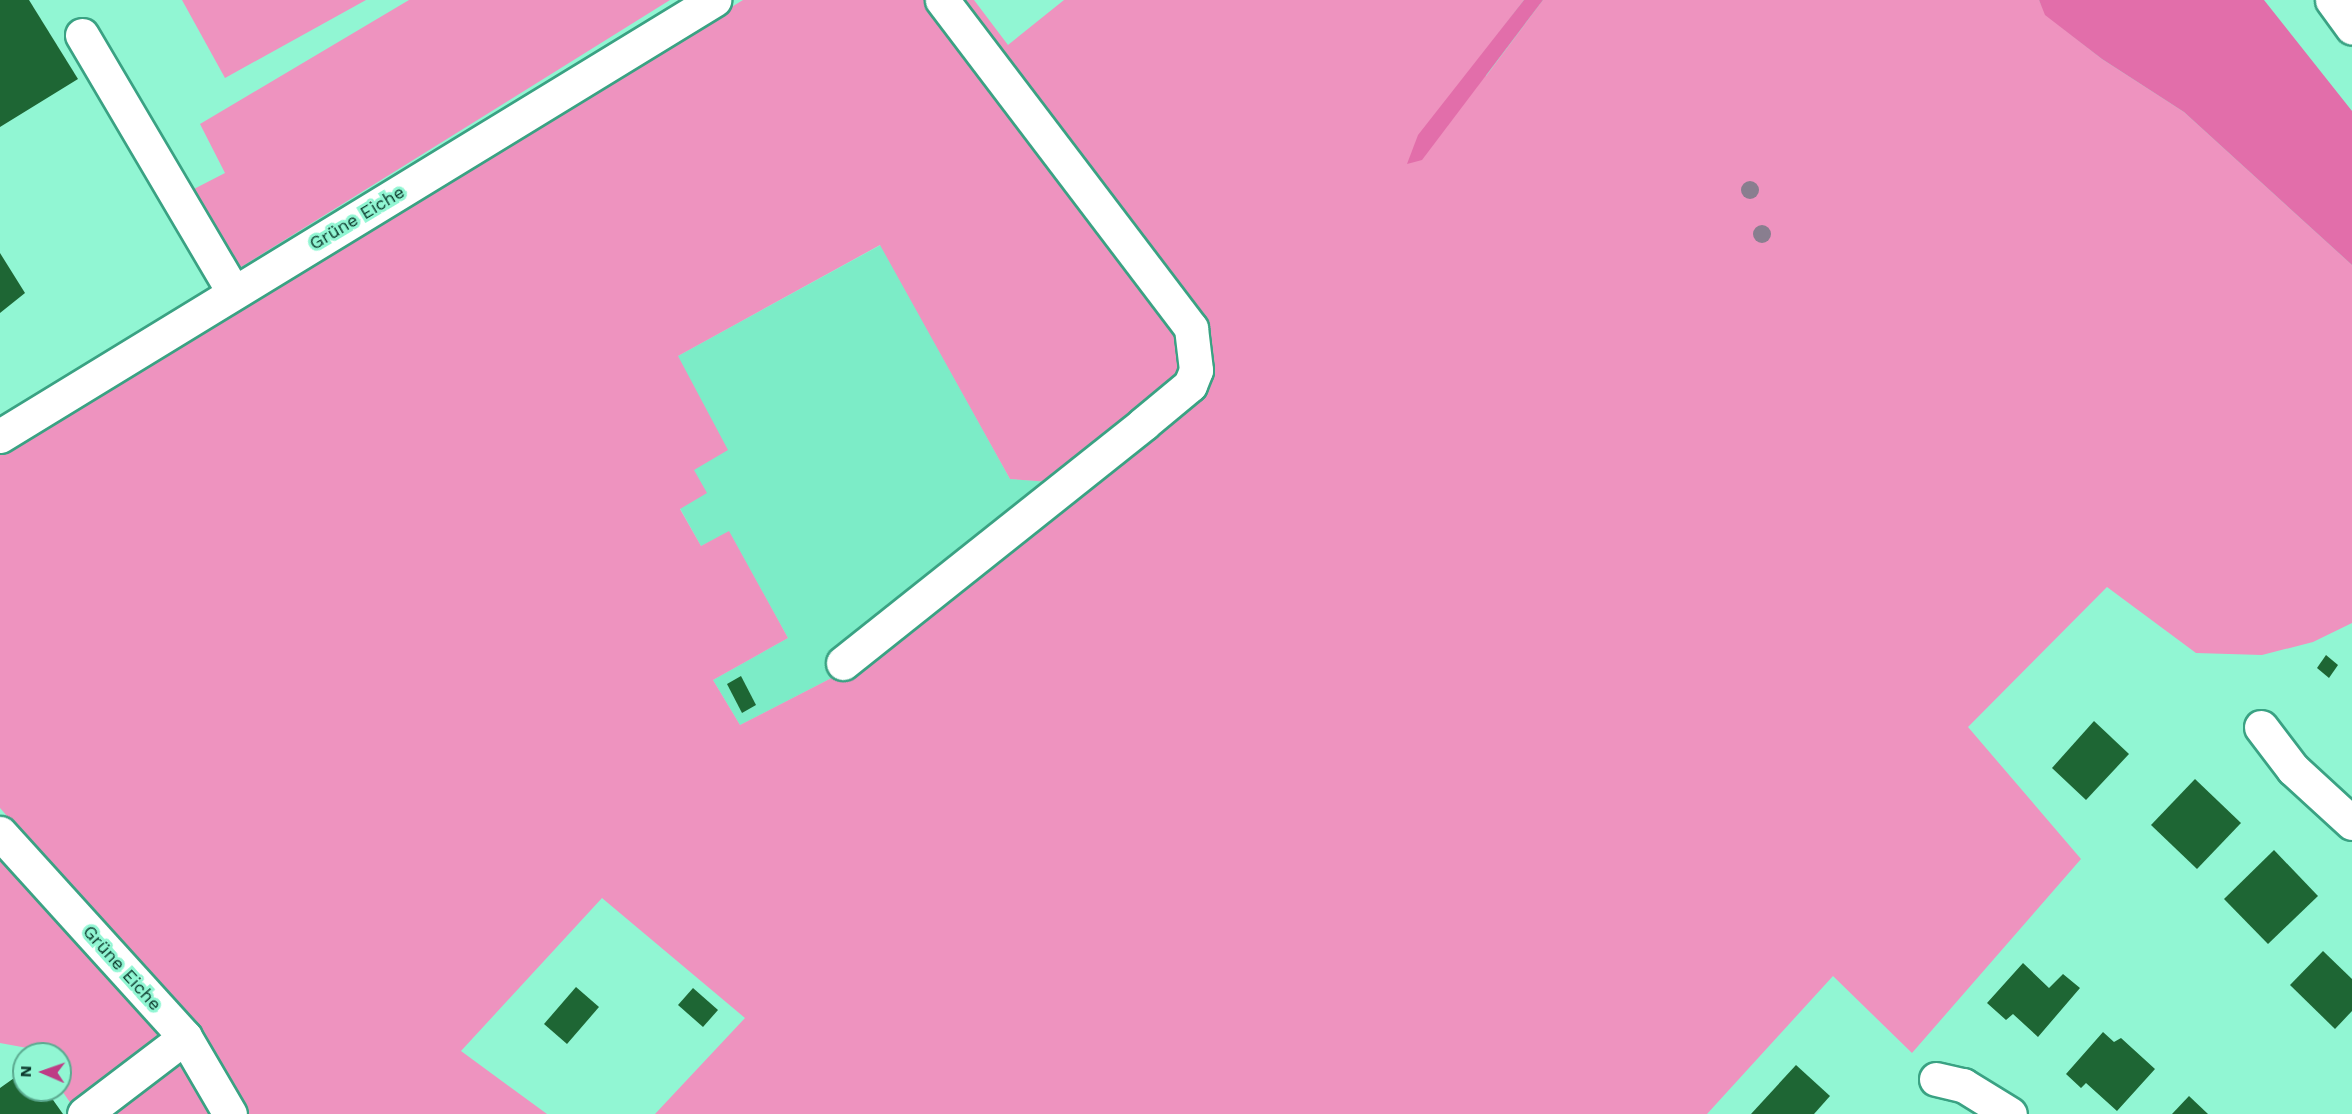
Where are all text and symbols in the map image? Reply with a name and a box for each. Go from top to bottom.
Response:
street label: Grüne Eiche [306,181,408,255]
street label: Grüne Eiche [78,921,166,1015]
north arrow [12,1042,72,1102]
text: N [16,1065,35,1078]

